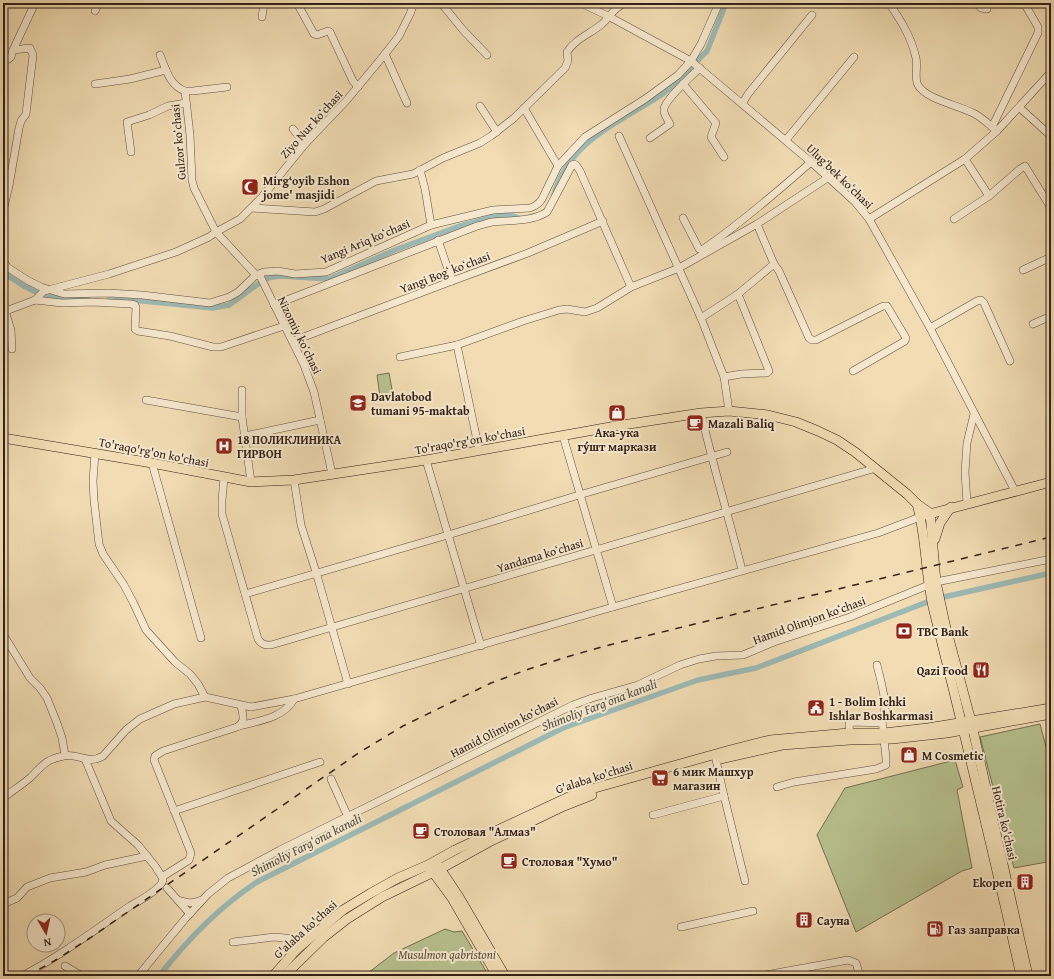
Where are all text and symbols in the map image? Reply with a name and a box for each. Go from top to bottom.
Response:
street label: Ziyo Nur koʻchasi [276,86,347,162]
street label: Gulzor koʻchasi [166,103,190,181]
street label: Ulugʻbek koʻchasi [803,140,878,213]
place label: Mirg‘oyib Eshon jome' masjidi [261,172,350,203]
mosque icon: Mirg‘oyib Eshon jome' masjidi [240,177,260,197]
street label: Yangi Ariq koʻchasi [318,214,413,268]
street label: Yangi Bogʻ koʻchasi [397,247,493,297]
street label: Nizomiy koʻchasi [274,293,326,377]
place label: Davlatobod tumani 95-maktab [371,388,470,419]
school or university icon: Davlatobod tumani 95-maktab [348,393,368,413]
shop icon: Ака-ука гу́шт маркази [607,403,627,423]
cafe icon: Mazali Baliq [685,413,705,433]
place label: Mazali Baliq [708,415,774,432]
street label: To'raqo'rg'on ko'chasi [413,422,527,458]
place label: Ака-ука гу́шт маркази [578,424,657,455]
place label: 18 ПОЛИКЛИНИКА ГИРВОН [237,431,341,462]
street label: To'raqo'rg'on ko'chasi [98,433,211,471]
hospital icon: 18 ПОЛИКЛИНИКА ГИРВОН [214,436,234,456]
street label: Yandama koʻchasi [495,534,586,576]
street label: Hamid Olimjon koʻchasi [750,591,868,648]
bank icon: TBC Bank [894,621,914,641]
place label: TBC Bank [917,623,969,640]
restaurant icon: Qazi Food [971,660,991,680]
place label: Qazi Food [917,662,968,679]
water label: Shimoliy Fargʻona kanali [538,674,660,736]
street label: Hamid Olimjon koʻchasi [447,692,561,762]
place label: 1 - Bolim Ichki Ishlar Boshkarmasi [829,693,933,724]
public building icon: 1 - Bolim Ichki Ishlar Boshkarmasi [806,698,826,718]
shop icon: M Cosmetic [899,745,919,765]
place label: M Cosmetic [922,747,984,764]
street label: G'alaba ko'chasi [553,756,635,797]
place label: 6 мик Машхур магазин [673,763,754,794]
supermarket icon: 6 мик Машхур магазин [650,768,670,788]
street label: Hotira ko'chasi [988,784,1022,862]
water label: Shimoliy Fargʻona kanali [247,808,365,881]
cafe icon: Столовая "Алмаз" [411,821,431,841]
place label: Столовая "Алмаз" [434,823,536,840]
cafe icon: Столовая "Хумо" [499,851,519,871]
place label: Столовая "Хумо" [522,853,618,870]
building icon: Ekopen [1015,872,1035,892]
place label: Ekopen [973,874,1012,891]
street label: G'alaba ko'chasi [270,895,341,962]
building icon: Сауна [794,910,814,930]
place label: Сауна [817,912,851,929]
north arrow [26,913,66,953]
fuel station icon: Газ заправка [925,919,945,939]
place label: Газ заправка [948,921,1021,938]
text: N [42,934,52,951]
park label: Musulmon qabristoni [398,946,496,963]

